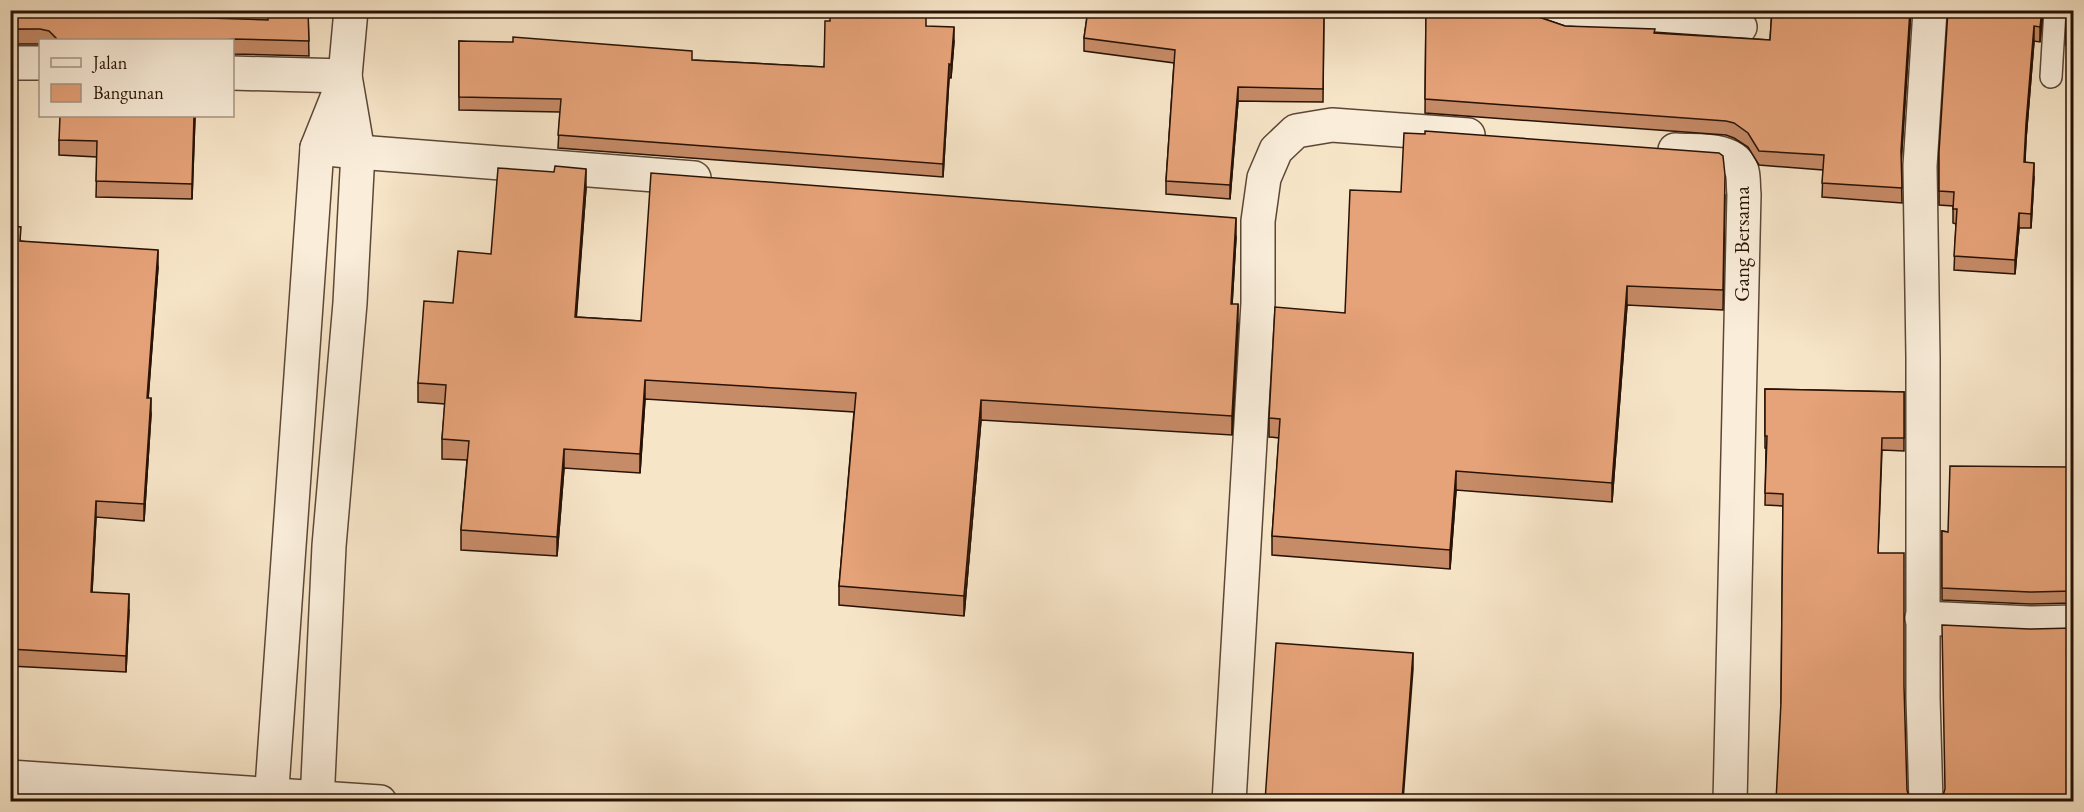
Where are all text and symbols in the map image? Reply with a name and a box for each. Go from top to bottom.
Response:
legend [39,39,234,117]
text: Jalan [91,51,128,74]
text: Bangunan [93,81,164,104]
street label: Gang Bersama [1728,186,1755,302]

